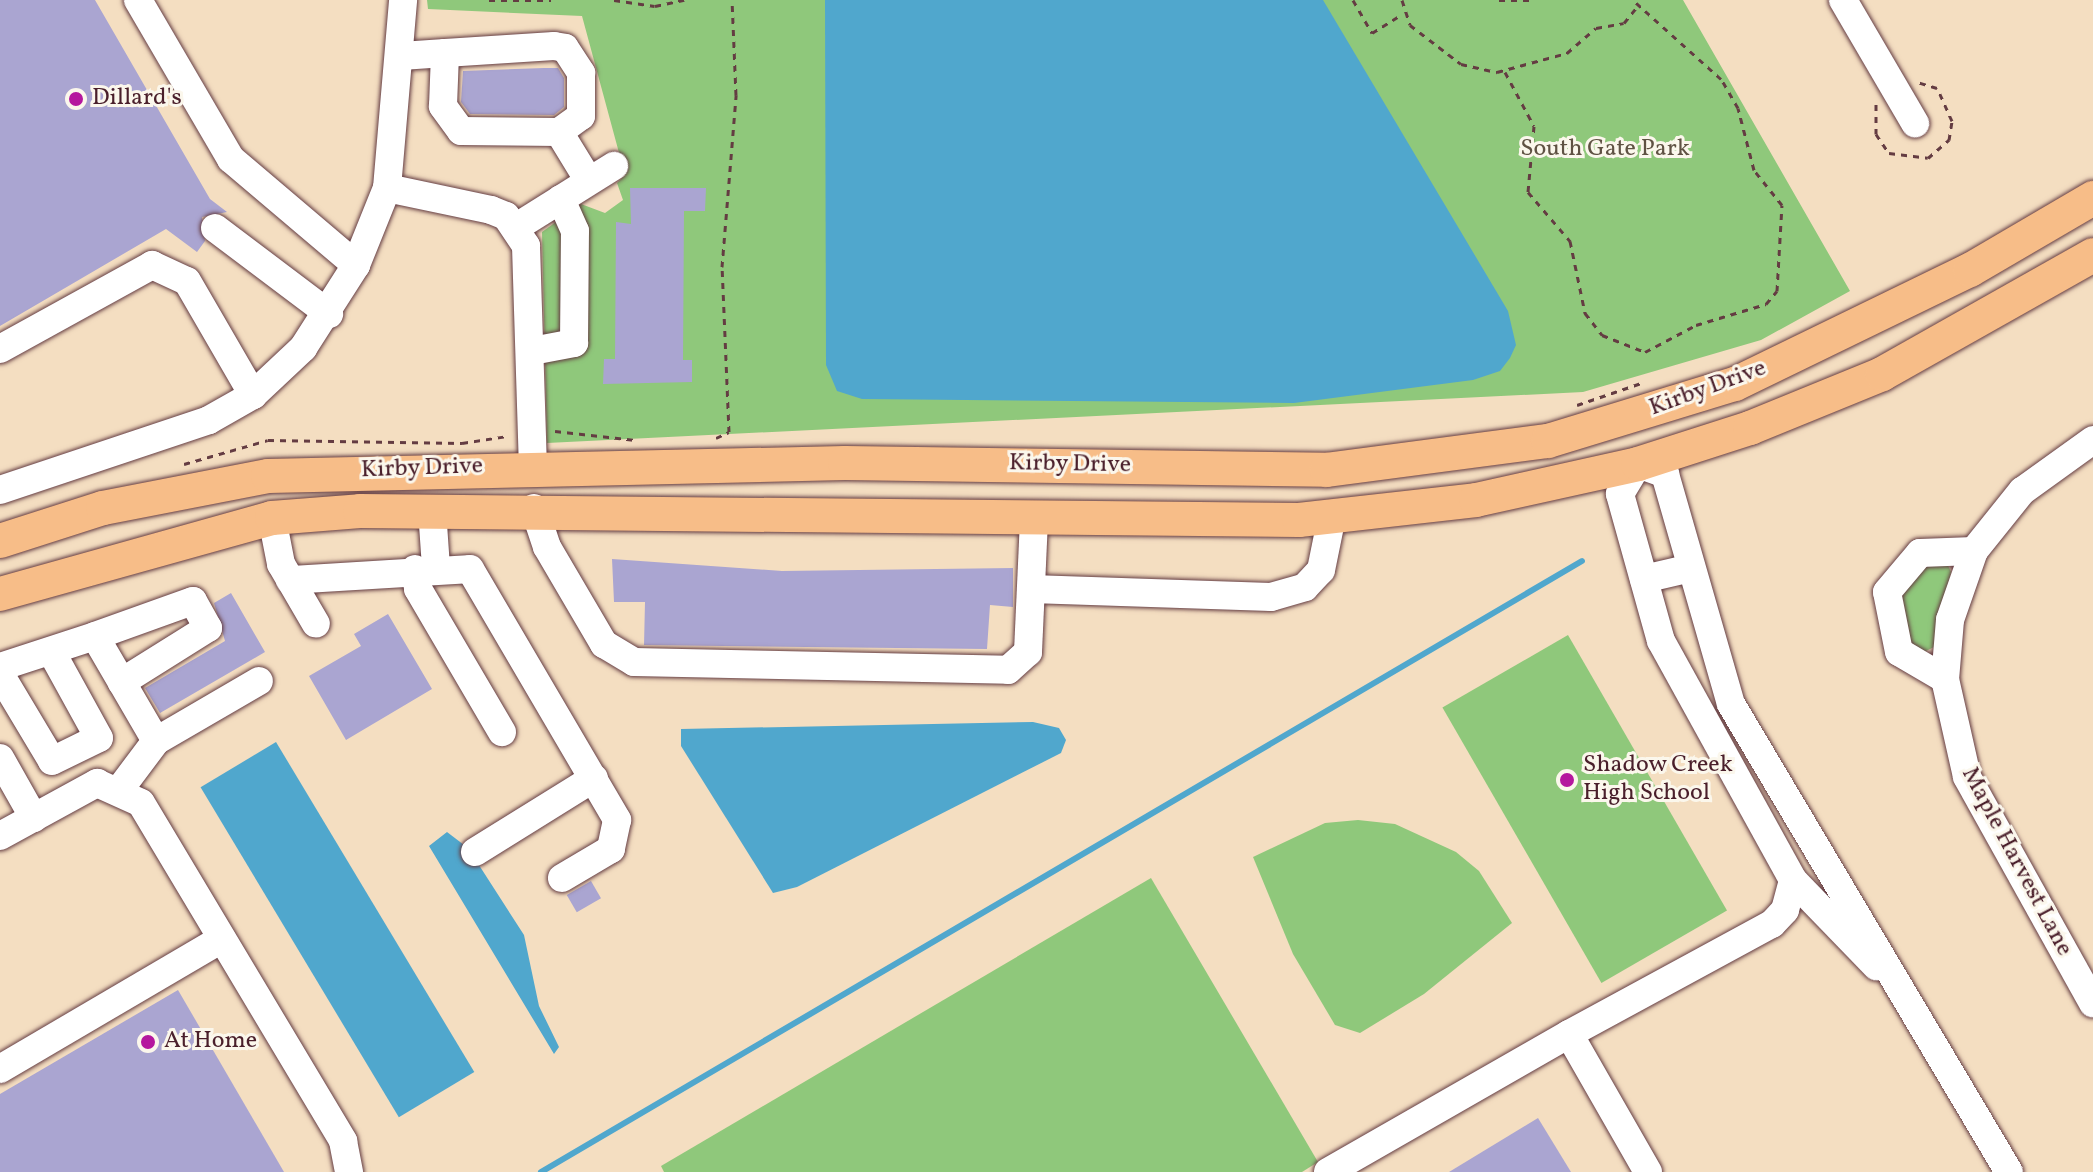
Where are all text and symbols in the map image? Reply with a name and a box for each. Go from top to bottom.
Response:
place label: Dillard's [92,85,182,113]
marker: Dillard's [67,90,85,108]
park label: South Gate Park [1520,136,1690,164]
street label: Kirby Drive [1645,354,1771,424]
street label: Kirby Drive [1008,450,1132,480]
street label: Kirby Drive [360,452,484,486]
place label: Shadow Creek High School [1583,752,1734,808]
street label: Maple Harvest Lane [1954,763,2078,961]
marker: Shadow Creek High School [1558,771,1576,789]
place label: At Home [164,1028,257,1056]
marker: At Home [139,1033,157,1051]

